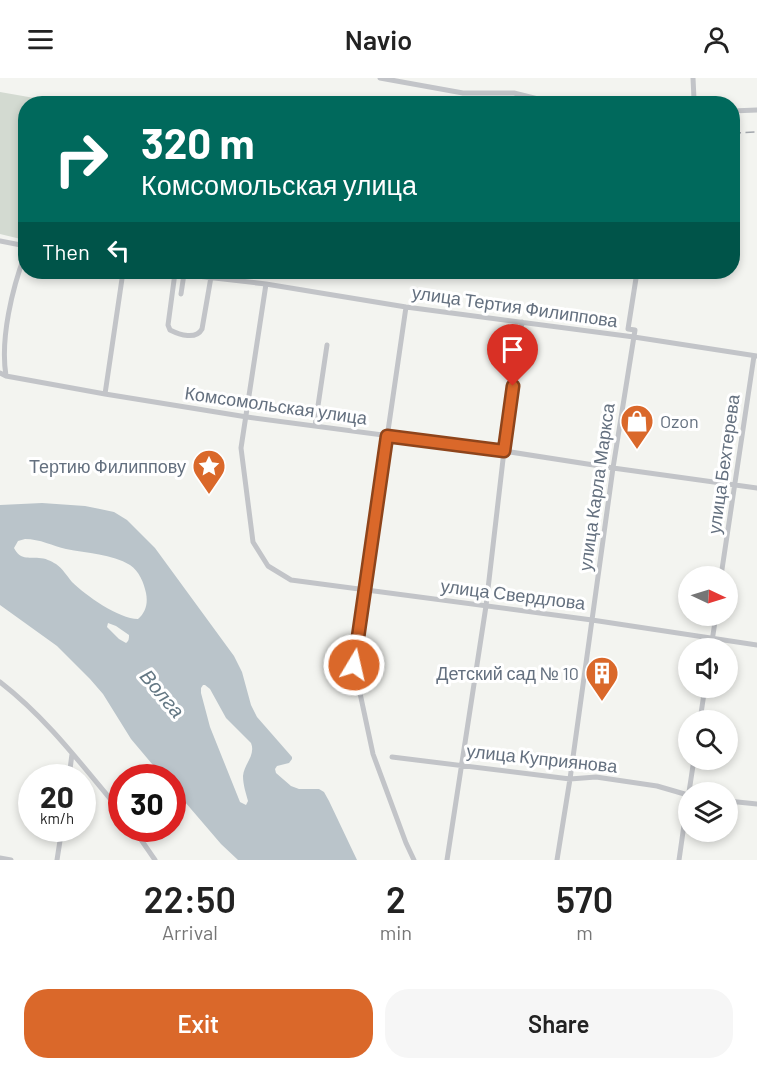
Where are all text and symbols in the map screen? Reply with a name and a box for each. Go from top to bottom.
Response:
icon: menu [24,23,57,56]
text: Navio [345,23,412,55]
icon: person [700,23,733,56]
text: 320 m [141,117,255,167]
icon: right [42,120,120,198]
text: Комсомольская улица [141,168,417,200]
icon: left [102,234,135,267]
text: Then [42,238,90,264]
street label: улица Тертия Филиппова [411,281,620,331]
pin [487,324,538,386]
icon: arrive [496,333,529,366]
street label: Комсомольская улица [183,381,370,429]
street label: улица Бехтерева [702,392,744,535]
street label: улица Карла Маркса [573,401,619,572]
shop icon: Ozon [619,403,655,450]
place label: Ozon [660,410,699,432]
place icon: Тертию Филиппову [191,448,227,495]
place label: Тертию Филиппову [29,455,186,477]
north arrow [678,566,738,626]
map controls [678,566,738,842]
street label: улица Свердлова [439,574,588,614]
position arrow [322,633,386,697]
button: sound [678,638,738,698]
building icon: Детский сад № 10 [584,655,620,702]
place label: Детский сад № 10 [436,662,579,684]
water label: Волга [136,664,190,722]
button: search [678,710,738,770]
street label: улица Куприянова [466,739,619,777]
speed limit sign: 30 [108,764,186,842]
text: 20 [40,778,74,814]
button: layers [678,782,738,842]
text: km/h [40,809,74,827]
text: 22:50 [144,877,236,920]
text: 2 [386,877,406,920]
text: 570 [556,877,613,920]
text: Arrival [162,920,218,944]
text: min [380,920,412,944]
text: m [576,920,593,944]
button: Exit [24,989,373,1058]
button: Share [385,989,733,1058]

